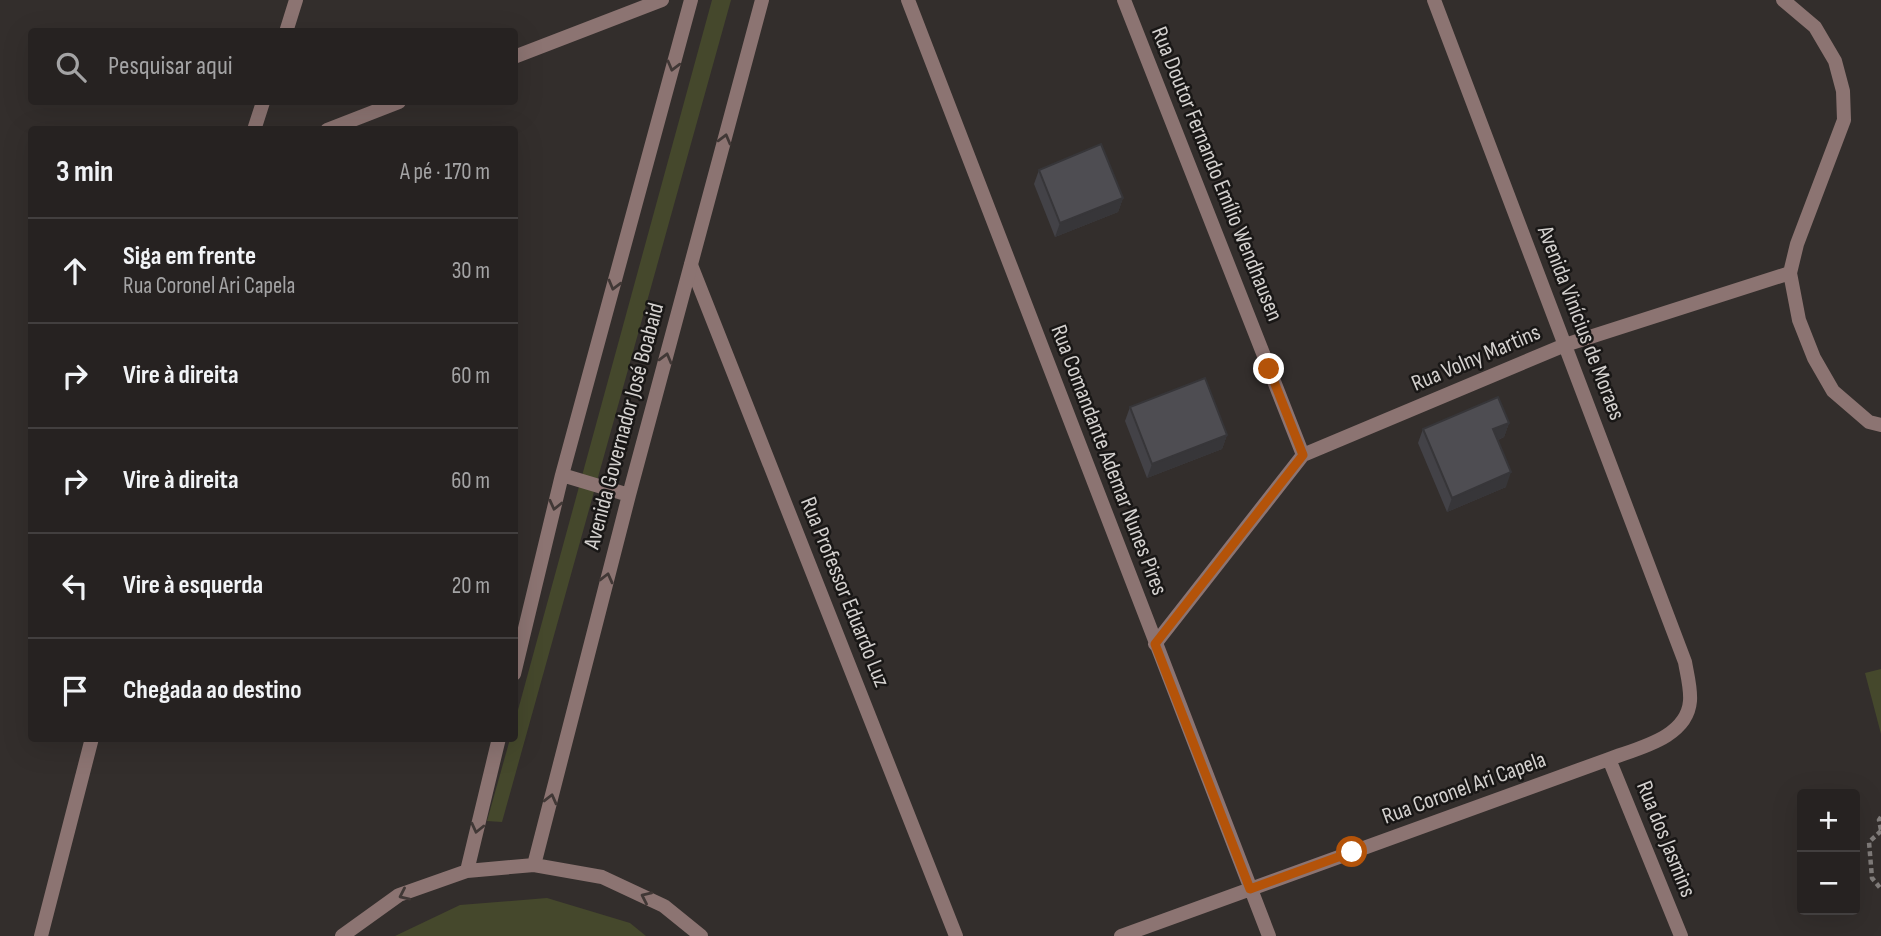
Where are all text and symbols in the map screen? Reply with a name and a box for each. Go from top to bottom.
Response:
street label: Rua Doutor Fernando Emílio Wendhausen [1145,23,1289,325]
search box [28,28,518,105]
icon: search [52,48,90,86]
text: Pesquisar aqui [108,51,233,82]
one-way arrow [667,60,681,72]
one-way arrow [717,133,731,145]
text: 3 min [56,154,113,190]
text: A pé · 170 m [400,158,490,186]
street label: Avenida Vinícius de Moraes [1531,221,1631,424]
text: Siga em frente [123,241,256,272]
icon: ahead [56,252,94,290]
text: 30 m [452,257,490,285]
text: Rua Coronel Ari Capela [123,272,295,300]
one-way arrow [607,279,622,291]
street label: Avenida Governador José Boabaid [577,300,670,553]
street label: Rua Volny Martins [1407,318,1545,398]
street label: Rua Comandante Ademar Nunes Pires [1044,321,1174,599]
one-way arrow [658,352,672,364]
route end [1253,353,1284,384]
icon: right [56,357,94,395]
text: Vire à direita [123,360,239,391]
text: 60 m [451,362,490,390]
icon: right [56,462,94,500]
text: Vire à direita [123,465,239,496]
text: 60 m [451,467,490,495]
street label: Rua Professor Eduardo Luz [794,493,896,691]
one-way arrow [549,499,563,511]
icon: left [56,567,94,605]
text: Vire à esquerda [123,570,263,601]
text: 20 m [452,572,490,600]
one-way arrow [599,572,613,584]
icon: arrive [56,672,94,710]
text: Chegada ao destino [123,675,302,706]
street label: Rua Coronel Ari Capela [1378,745,1550,831]
street label: Rua dos Jasmins [1630,777,1702,901]
map controls [1797,789,1860,915]
button: + [1797,789,1860,852]
one-way arrow [543,793,557,805]
one-way arrow [471,822,486,834]
route start [1336,836,1367,867]
button: − [1797,852,1860,915]
one-way arrow [399,887,411,901]
one-way arrow [641,891,653,905]

